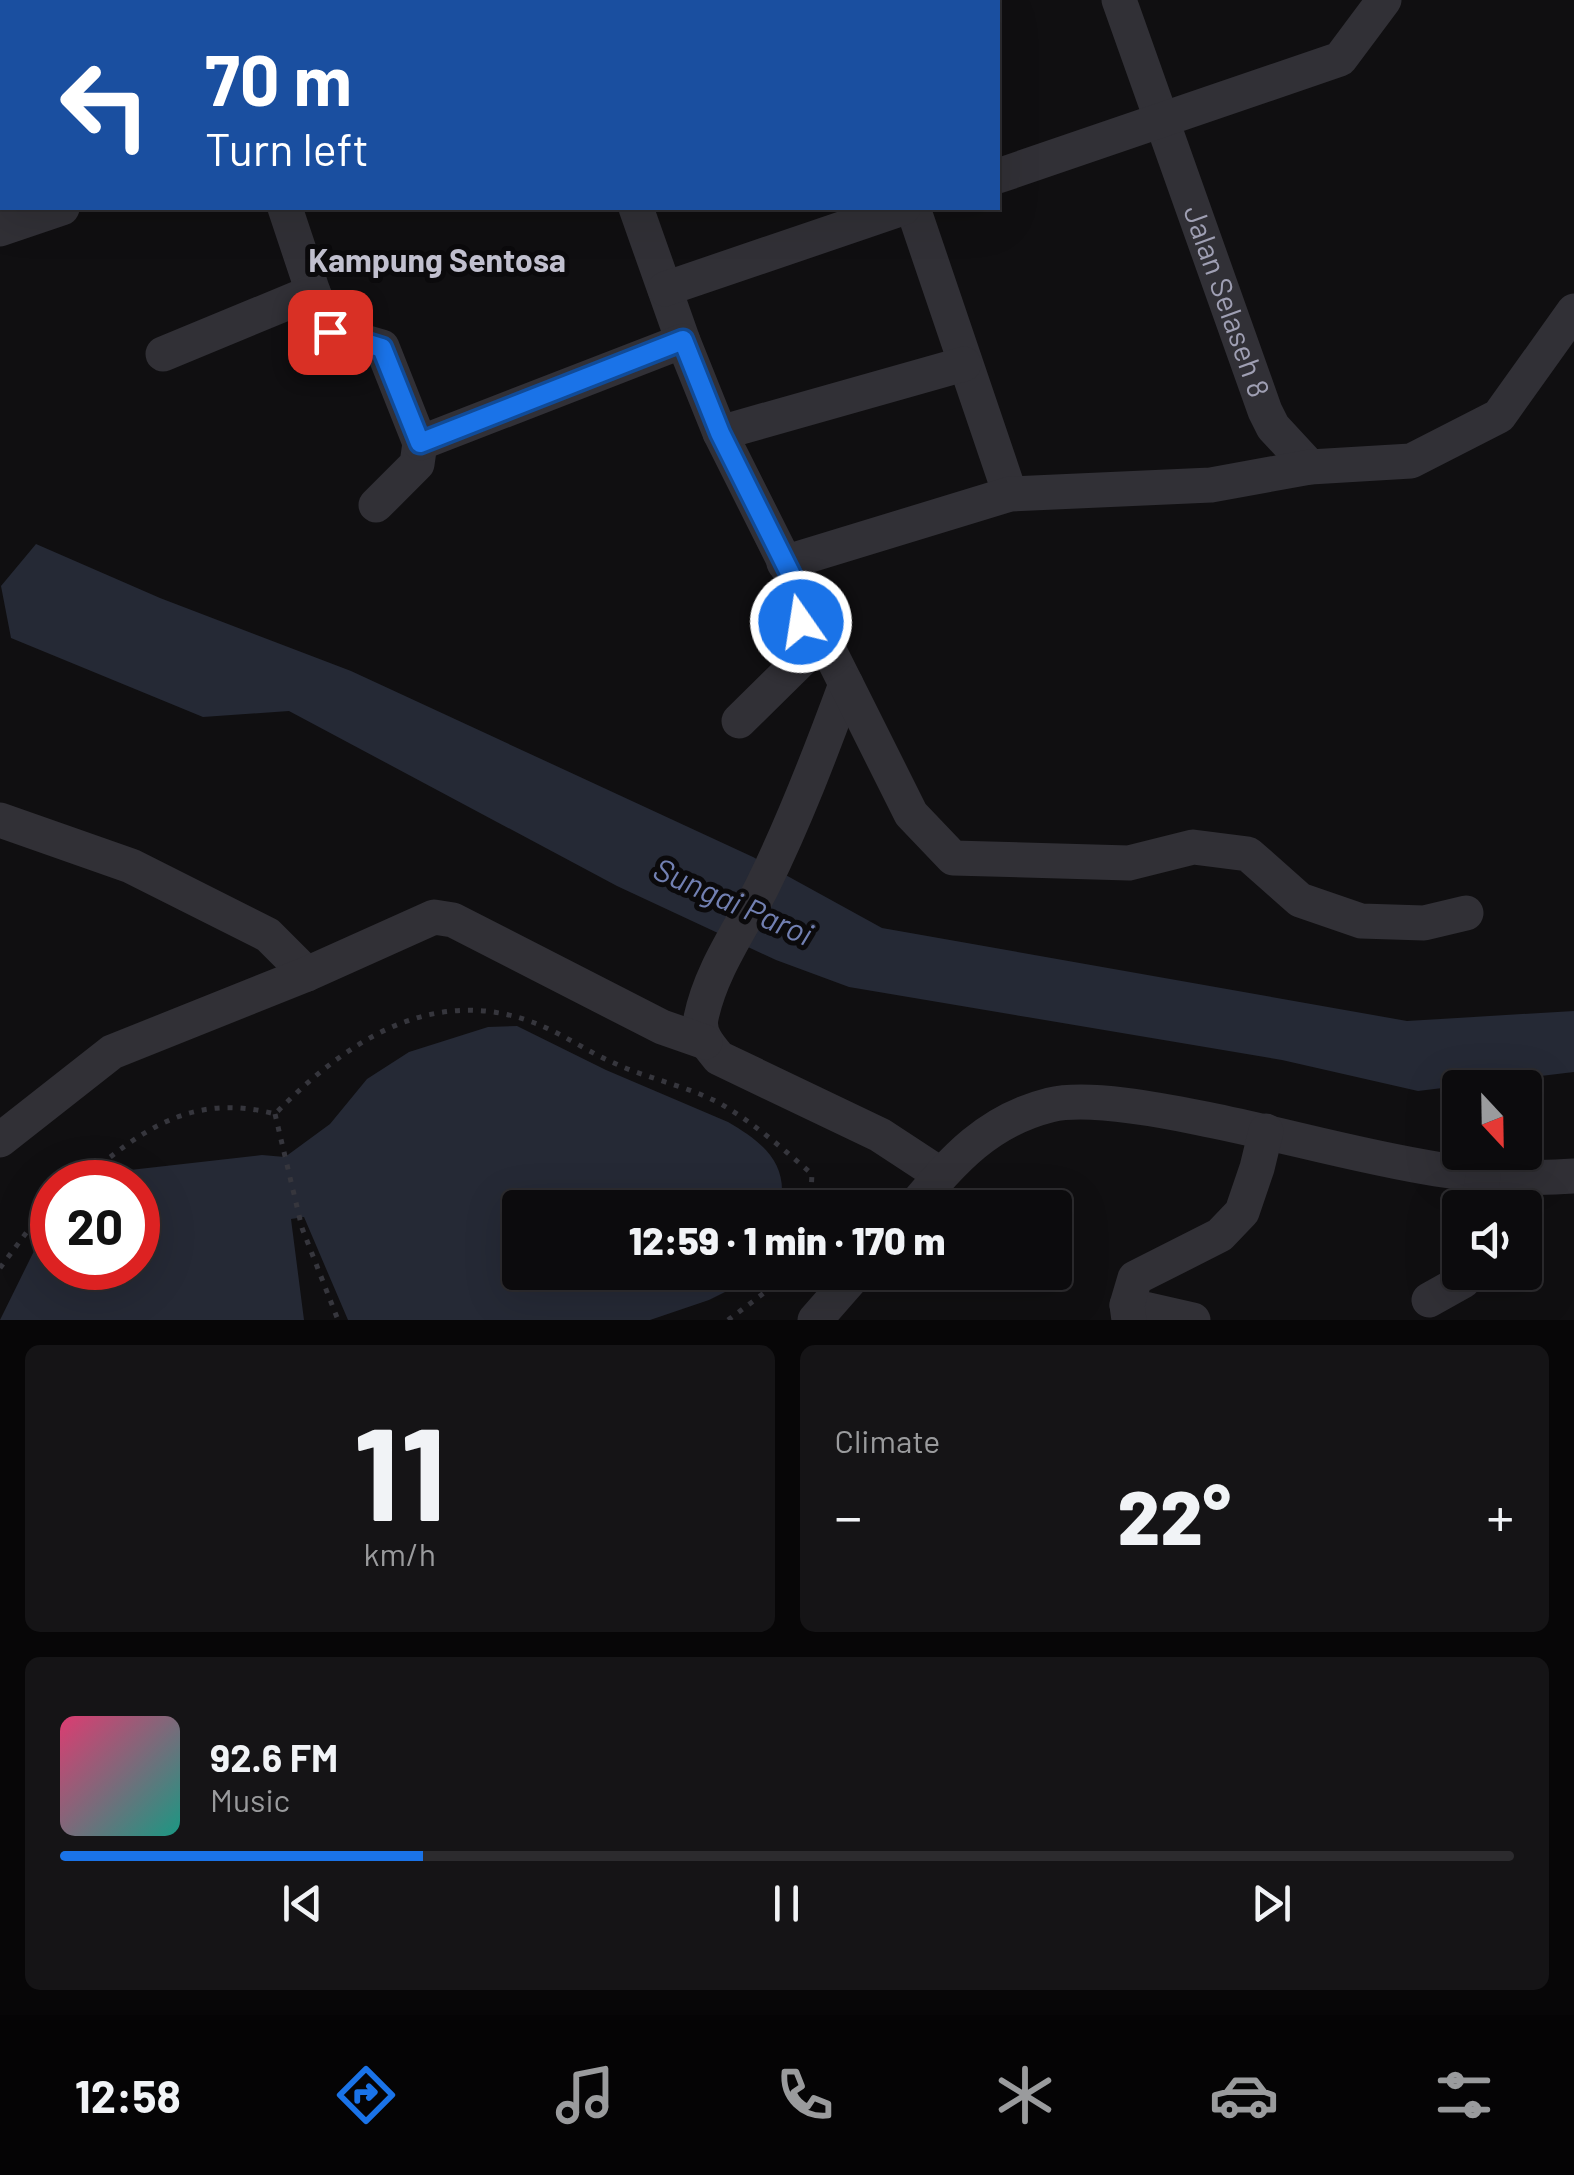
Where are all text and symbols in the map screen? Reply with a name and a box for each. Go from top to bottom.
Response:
text: 70 m [205,36,352,120]
icon: left [40,40,170,170]
text: Turn left [205,121,369,175]
street label: Jalan Selaseh 8 [1177,200,1279,402]
district label: Kampung Sentosa [308,240,566,278]
pin [288,290,373,375]
icon: arrive [303,305,358,360]
position arrow [749,570,853,674]
water label: Sungai Paroi [648,848,819,952]
north arrow [1442,1070,1542,1170]
map controls [1442,1070,1542,1290]
speed limit sign: 20 [30,1160,160,1290]
button: sound [1442,1190,1542,1290]
text: 12:59 · 1 min · 170 m [629,1217,945,1263]
text: 11 [353,1391,446,1547]
text: Climate [835,1421,940,1459]
text: 22° [1118,1470,1231,1560]
text: − [835,1482,862,1548]
text: + [1486,1482,1514,1548]
text: km/h [364,1534,436,1572]
text: 92.6 FM [210,1734,338,1780]
text: Music [210,1780,290,1818]
icon: previous [275,1876,330,1931]
icon: pause [759,1876,814,1931]
icon: next [1244,1876,1299,1931]
icon: directions [331,2060,401,2130]
icon: music [550,2060,620,2130]
icon: phone [770,2060,840,2130]
icon: climate [990,2060,1060,2130]
icon: car [1209,2060,1279,2130]
icon: filters [1429,2060,1499,2130]
text: 12:58 [75,2068,181,2122]

